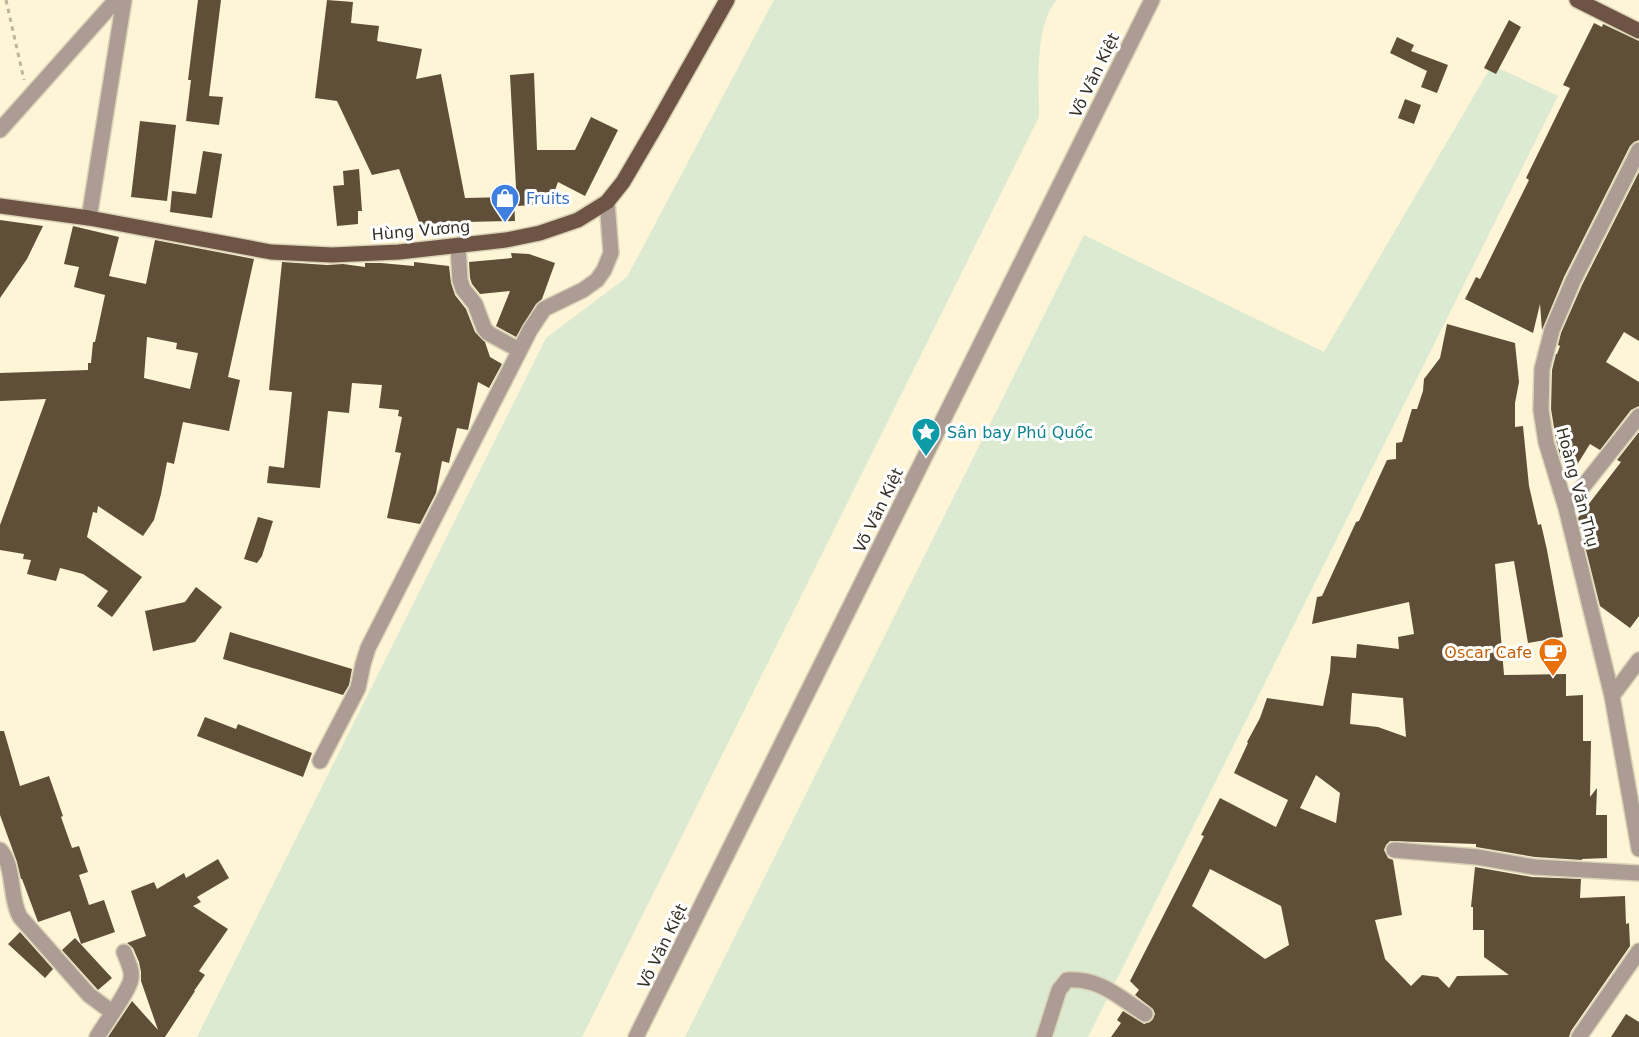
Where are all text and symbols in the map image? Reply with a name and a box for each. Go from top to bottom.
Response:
street label: Võ Văn Kiệt [1066,30,1123,121]
shop icon: Fruits [489,182,521,224]
place label: Fruits [526,189,570,208]
street label: Hùng Vương [371,217,471,244]
place icon: Sân bay Phú Quốc [910,416,942,458]
place label: Sân bay Phú Quốc [947,423,1093,442]
street label: Hoàng Văn Thụ [1552,425,1603,549]
street label: Võ Văn Kiệt [850,465,907,556]
cafe icon: Oscar Cafe [1537,636,1569,678]
place label: Oscar Cafe [1444,643,1532,662]
street label: Võ Văn Kiệt [634,901,691,992]

